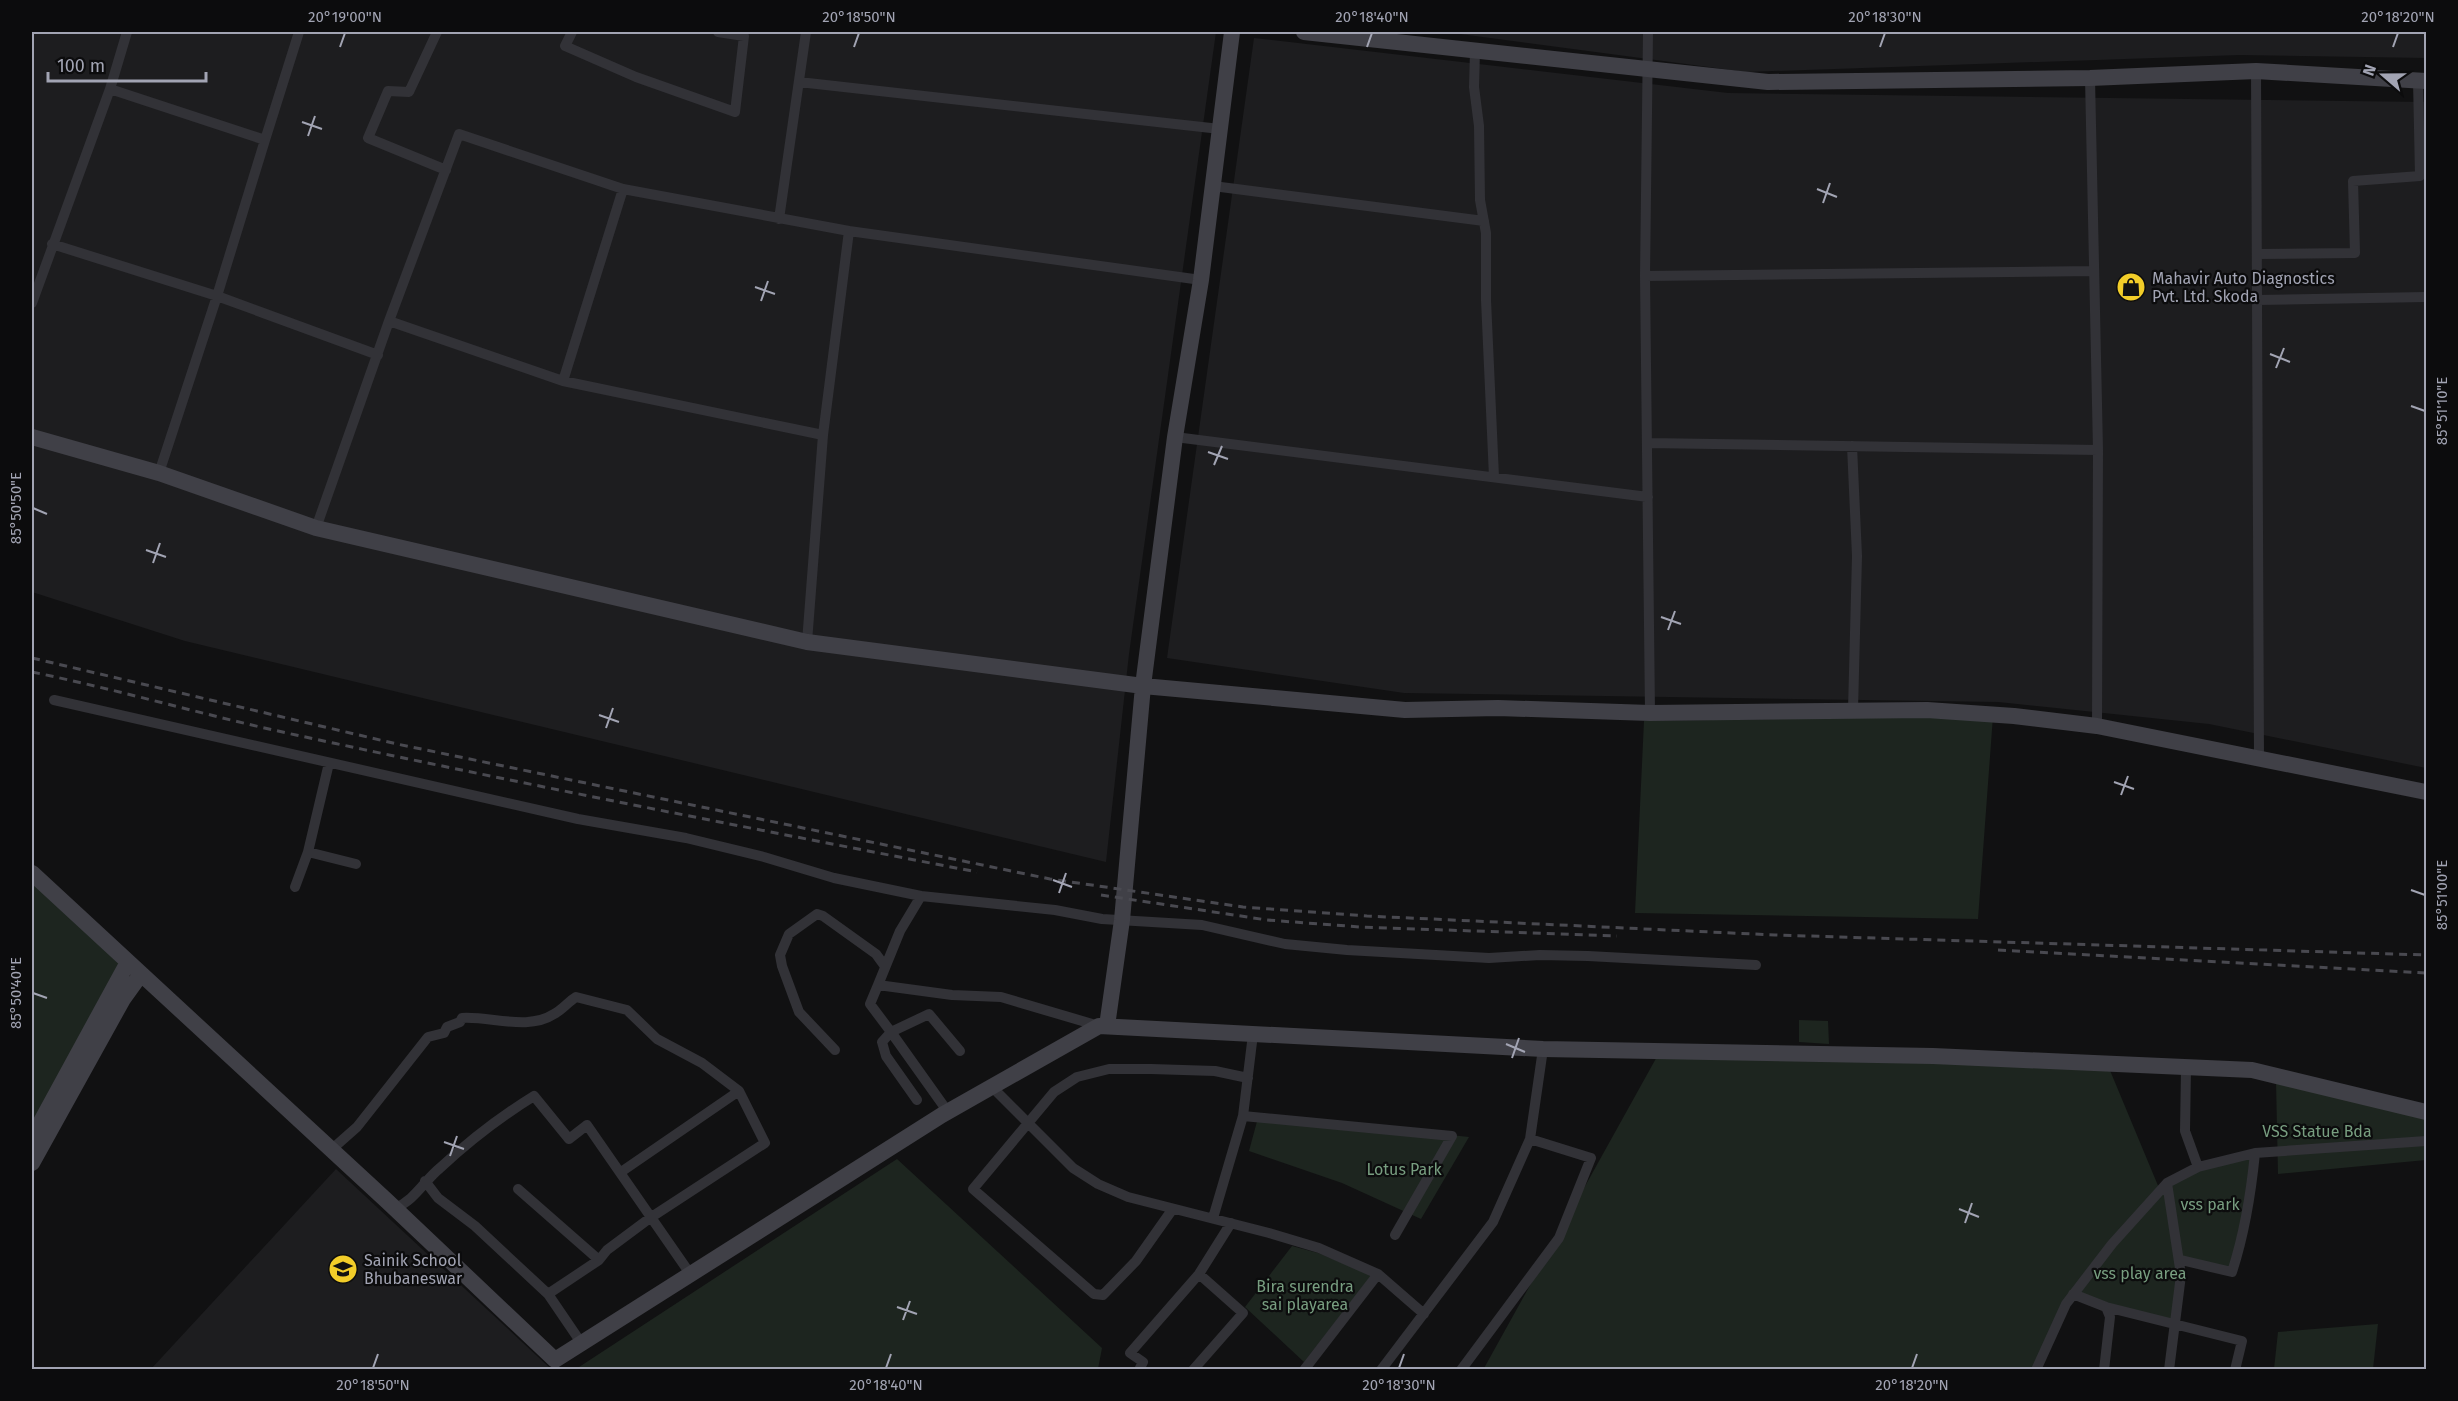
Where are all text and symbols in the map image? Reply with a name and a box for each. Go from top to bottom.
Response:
text: 20°19'00"N [308,8,382,26]
text: 20°18'50"N [822,8,896,26]
text: 20°18'40"N [1335,8,1409,26]
text: 20°18'30"N [1848,8,1922,26]
text: 20°18'20"N [2361,8,2435,26]
scale bar [48,45,206,83]
north arrow [2353,45,2413,105]
text: 100 m [57,55,105,77]
text: N [2359,62,2380,78]
place label: Mahavir Auto Diagnostics Pvt. Ltd. Skoda [2152,269,2335,306]
shop icon: Mahavir Auto Diagnostics Pvt. Ltd. Skoda [2115,271,2147,303]
text: 85°51'10"E [2433,377,2451,445]
text: 85°50'50"E [7,472,25,544]
text: 85°51'00"E [2433,860,2451,930]
text: 85°50'40"E [7,957,25,1029]
park label: VSS Statue Bda [2262,1122,2372,1141]
park label: Lotus Park [1366,1160,1442,1179]
park label: vss park [2180,1195,2240,1214]
place label: Sainik School Bhubaneswar [364,1251,463,1288]
school or university icon: Sainik School Bhubaneswar [327,1253,359,1285]
park label: vss play area [2093,1264,2187,1283]
park label: Bira surendra sai playarea [1256,1277,1354,1314]
text: 20°18'50"N [336,1376,410,1394]
text: 20°18'40"N [849,1376,923,1394]
text: 20°18'30"N [1362,1376,1436,1394]
text: 20°18'20"N [1875,1376,1949,1394]

